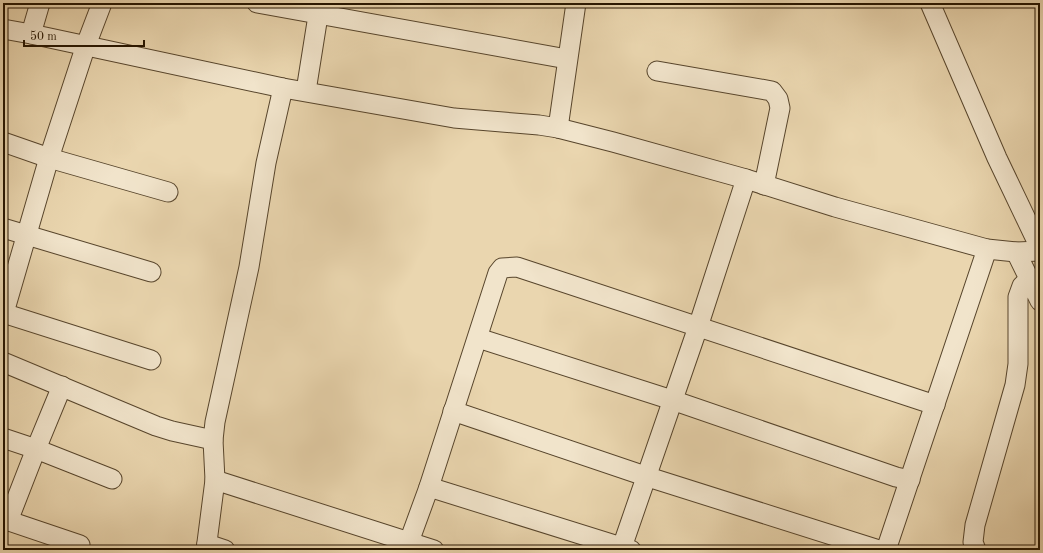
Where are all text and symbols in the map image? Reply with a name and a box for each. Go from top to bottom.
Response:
scale bar [24,22,144,48]
text: 50 m [30,30,57,43]

